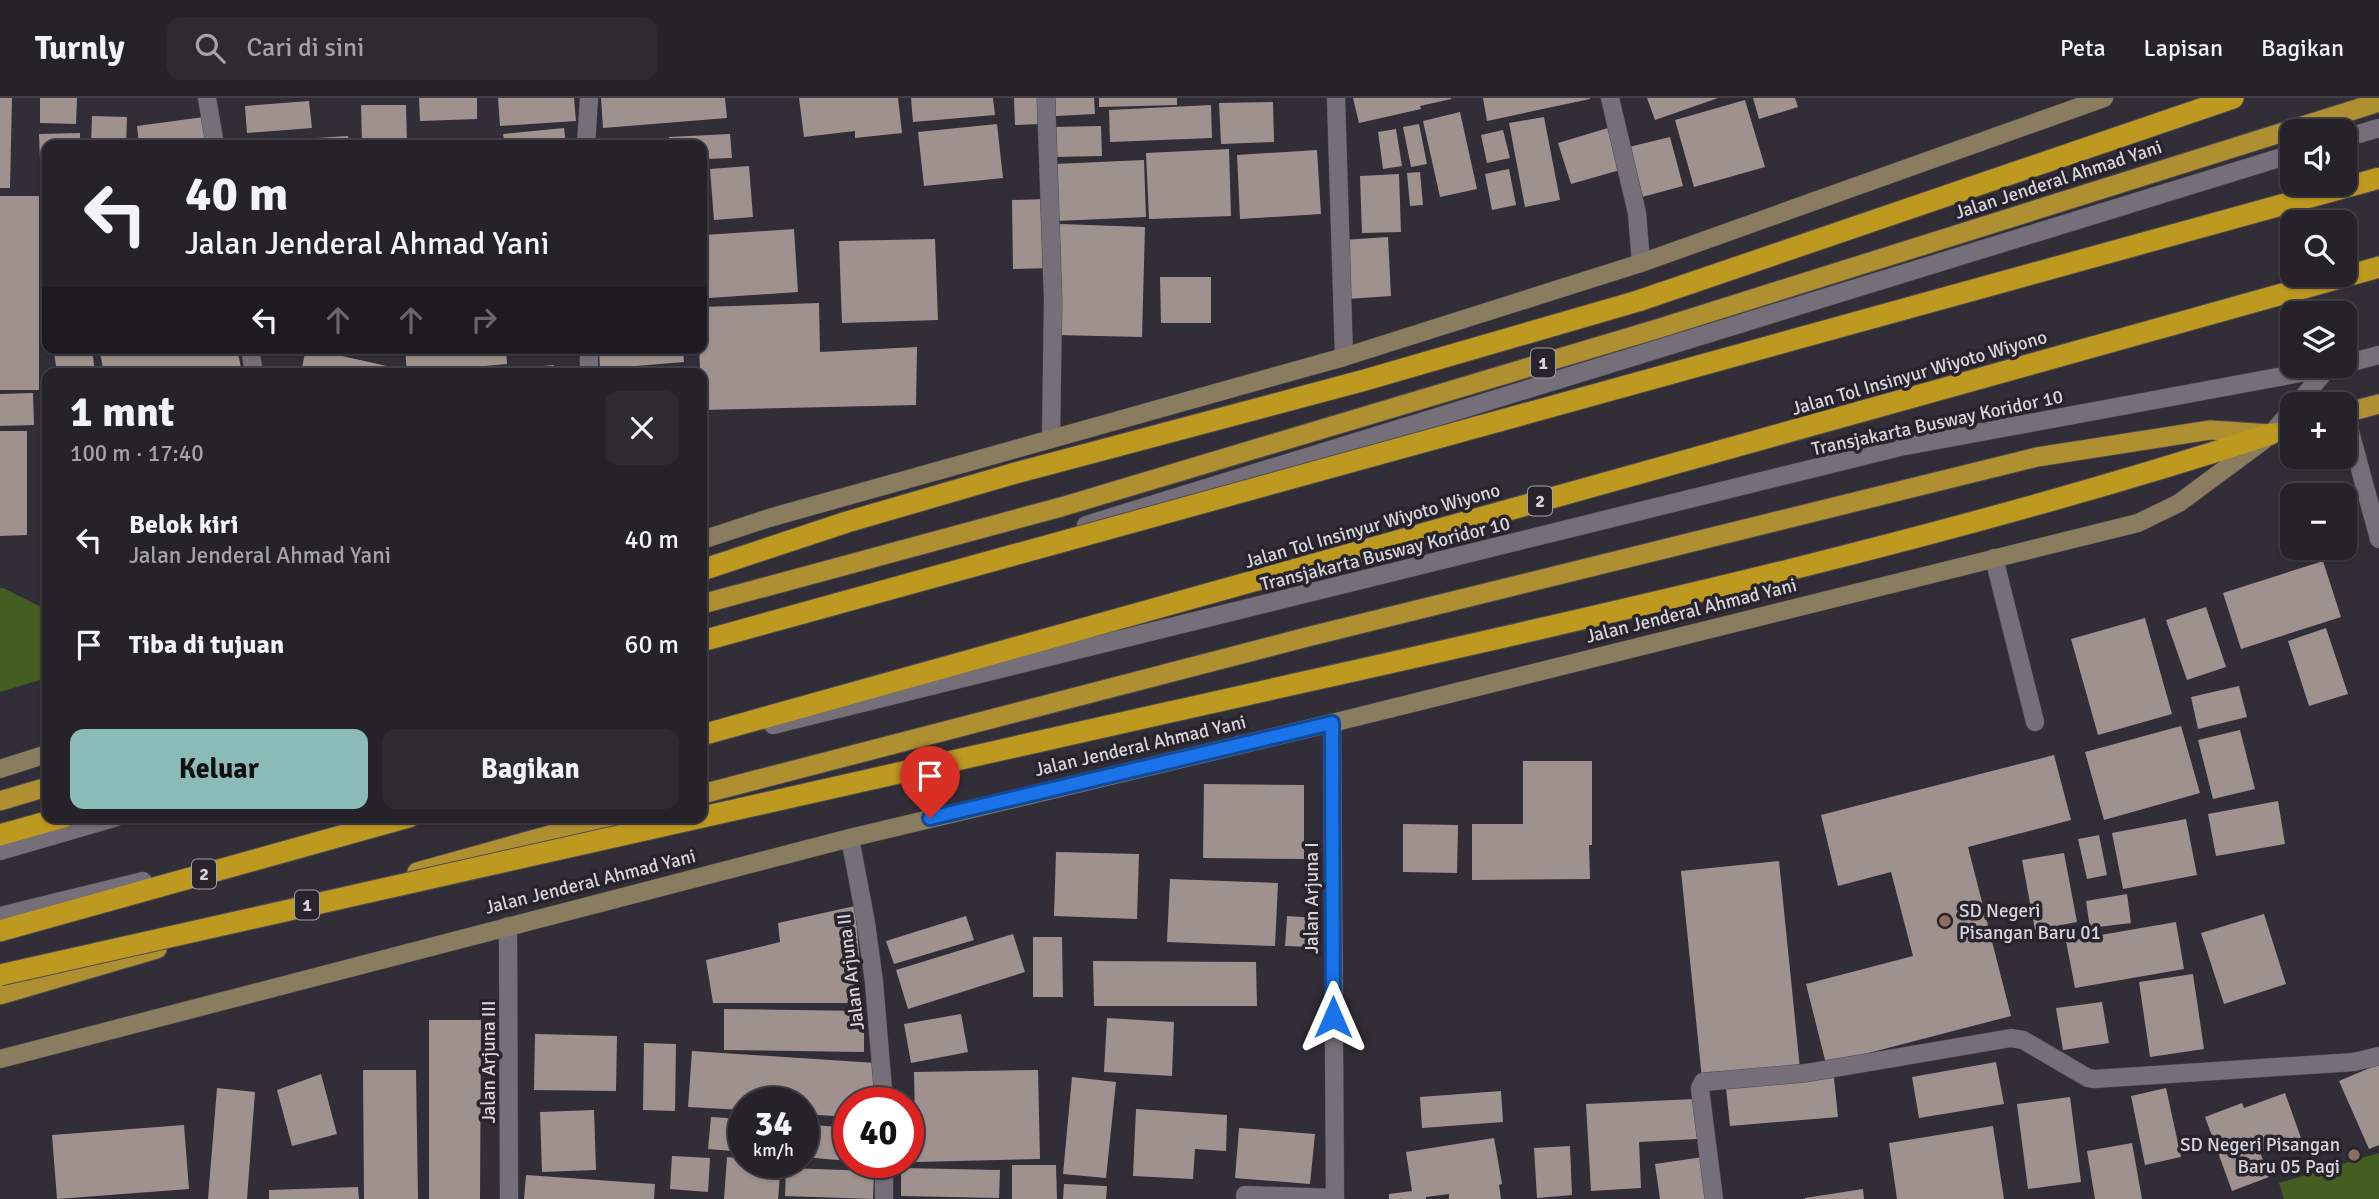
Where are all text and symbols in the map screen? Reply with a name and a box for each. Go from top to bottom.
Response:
search box [167,17,657,80]
text: Turnly [35,28,125,69]
icon: search [191,29,229,67]
text: Cari di sini [247,32,364,64]
text: Peta [2060,33,2106,63]
text: Lapisan [2144,33,2223,63]
text: Bagikan [2261,33,2344,63]
map controls [2280,119,2357,560]
button: sound [2280,119,2357,196]
street label: Jalan Jenderal Ahmad Yani [1952,135,2165,225]
text: 40 m [185,164,288,224]
icon: left [70,168,161,259]
button: search [2280,210,2357,287]
text: Jalan Jenderal Ahmad Yani [185,224,549,263]
icon: left [246,301,284,339]
icon: ahead [319,301,357,339]
icon: ahead [392,301,430,339]
icon: right [465,301,503,339]
button: layers [2280,301,2357,378]
street label: Jalan Tol Insinyur Wiyoto Wiyono [1789,325,2050,421]
road number: 1 [1531,348,1555,377]
street label: Transjakarta Busway Koridor 10 [1809,385,2065,461]
text: 1 mnt [70,387,175,438]
button: close [605,391,679,465]
button: + [2280,392,2357,469]
text: 100 m · 17:40 [70,439,204,468]
street label: Jalan Tol Insinyur Wiyoto Wiyono [1242,478,1503,574]
button: − [2280,483,2357,560]
road number: 2 [1528,486,1552,516]
text: Belok kiri [129,509,238,541]
street label: Transjakarta Busway Koridor 10 [1258,511,1513,597]
icon: left [70,521,108,559]
text: 40 m [624,524,679,556]
text: Jalan Jenderal Ahmad Yani [129,541,391,570]
street label: Jalan Jenderal Ahmad Yani [1583,573,1799,649]
icon: arrive [70,626,108,664]
text: Tiba di tujuan [129,629,284,661]
text: 60 m [624,629,679,661]
street label: Jalan Jenderal Ahmad Yani [1032,710,1248,782]
button: Keluar [70,729,368,809]
button: Bagikan [382,729,679,809]
pin [900,746,960,818]
icon: arrive [911,757,949,795]
street label: Jalan Arjuna I [1300,842,1324,954]
street label: Jalan Jenderal Ahmad Yani [482,844,698,920]
road number: 2 [192,860,216,888]
road number: 1 [295,890,319,920]
place label: SD Negeri Pisangan Baru 01 [1959,899,2101,945]
street label: Jalan Arjuna II [832,912,870,1032]
marker: SD Negeri Pisangan Baru 01 [1937,913,1953,929]
position arrow [1296,980,1370,1054]
street label: Jalan Arjuna III [477,1001,501,1123]
speed limit sign: 40 [833,1087,924,1178]
text: 34 [755,1102,792,1145]
place label: SD Negeri Pisangan Baru 05 Pagi [2180,1133,2340,1179]
text: km/h [753,1139,794,1161]
marker: SD Negeri Pisangan Baru 05 Pagi [2346,1147,2362,1163]

